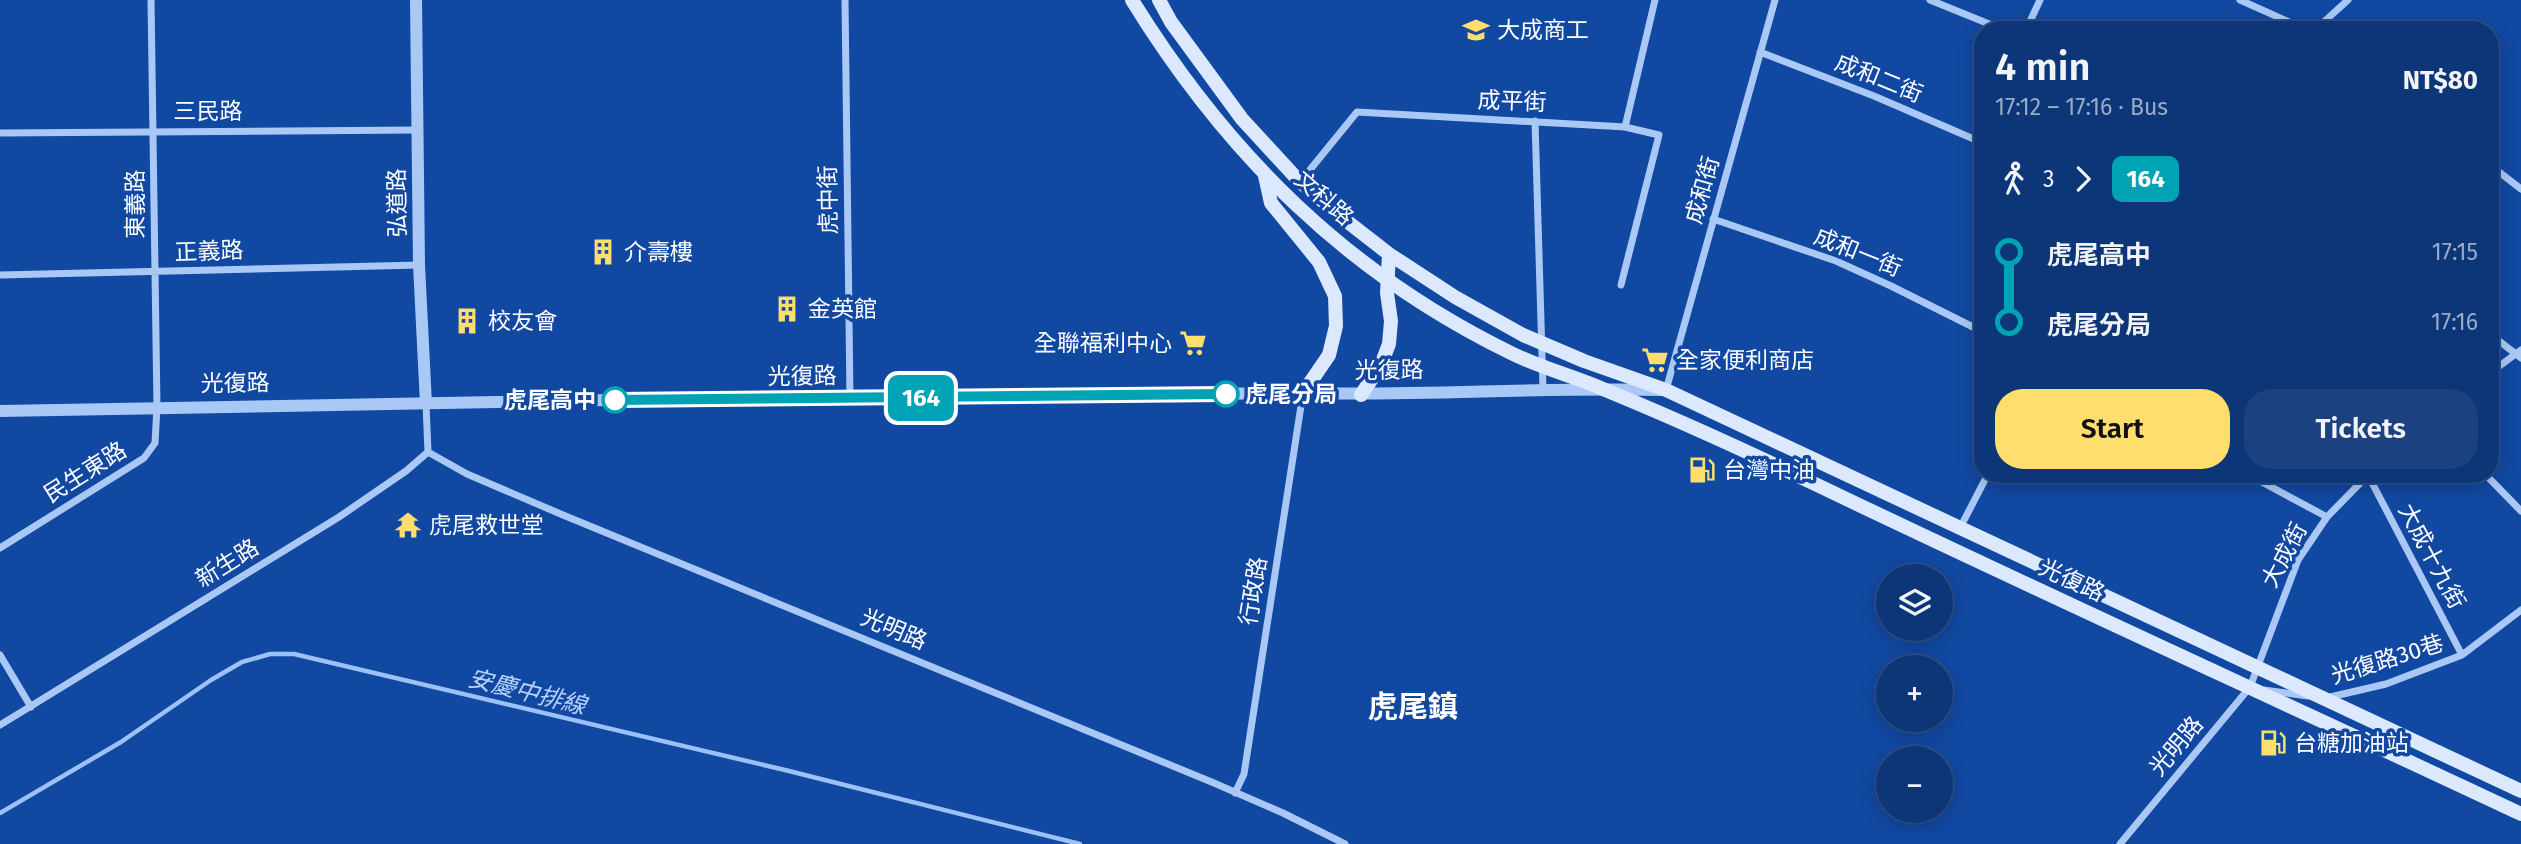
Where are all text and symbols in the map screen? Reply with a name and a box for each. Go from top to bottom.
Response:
school or university icon: 大成商工 [1461,15,1491,45]
place label: 大成商工 [1497,16,1589,44]
text: 4 min [1995,44,2090,90]
street label: 成和二街 [1831,48,1927,108]
text: NT$80 [2403,65,2478,96]
street label: 成平街 [1477,86,1547,116]
text: 17:12 – 17:16 · Bus [1995,93,2168,121]
street label: 三民路 [174,97,243,125]
street label: 成和街 [1679,153,1725,227]
icon: walk [1995,160,2033,198]
icon: forward [2064,160,2102,198]
street label: 虎中街 [813,165,843,235]
street label: 文科路 [1289,165,1359,231]
text: 3 [2043,165,2054,193]
text: 164 [2126,165,2165,193]
street label: 弘道路 [382,168,412,238]
street label: 東義路 [121,170,149,239]
street label: 成和一街 [1810,222,1906,282]
street label: 正義路 [174,236,244,266]
building icon: 介壽樓 [588,237,618,267]
place label: 介壽樓 [624,238,693,266]
text: 17:15 [2432,238,2478,266]
text: 虎尾高中 [2047,240,2151,271]
building icon: 金英館 [772,294,802,324]
place label: 金英館 [808,295,877,323]
building icon: 校友會 [452,306,482,336]
place label: 校友會 [488,307,557,335]
text: 17:16 [2431,308,2478,336]
text: 虎尾分局 [2047,310,2151,341]
supermarket icon: 全聯福利中心 [1178,328,1208,358]
place label: 全聯福利中心 [1034,329,1172,357]
supermarket icon: 全家便利商店 [1640,345,1670,375]
place label: 全家便利商店 [1676,346,1814,374]
street label: 光復路 [1354,355,1424,385]
street label: 光復路 [767,361,837,391]
street label: 光復路 [200,368,270,398]
line badge: 164 [881,375,961,421]
place label: 虎尾分局 [1245,380,1337,408]
marker: 虎尾分局 [1213,381,1239,407]
text: 164 [902,384,940,412]
place label: 虎尾高中 [504,386,596,414]
marker: 虎尾高中 [602,387,628,413]
button: Start [1995,389,2230,469]
button: Tickets [2244,389,2478,469]
street label: 民生東路 [39,436,131,508]
fuel station icon: 台灣中油 [1687,455,1717,485]
place label: 台灣中油 [1723,456,1815,484]
street label: 大成十九街 [2393,499,2471,613]
temple icon: 虎尾救世堂 [393,510,423,540]
place label: 虎尾救世堂 [429,511,544,539]
street label: 大成街 [2255,518,2313,592]
street label: 新生路 [190,533,264,593]
street label: 光復路 [2035,553,2109,607]
street label: 行政路 [1234,555,1272,627]
map controls [1876,564,1953,823]
button: layers [1876,564,1953,641]
street label: 光明路 [857,603,931,655]
street label: 光復路30巷 [2327,629,2447,689]
button: + [1876,655,1953,732]
water label: 安慶中排線 [465,664,592,721]
district label: 虎尾鎮 [1368,689,1458,725]
street label: 光明路 [2143,711,2209,781]
fuel station icon: 台糖加油站 [2258,728,2288,758]
place label: 台糖加油站 [2294,729,2409,757]
button: − [1876,746,1953,823]

